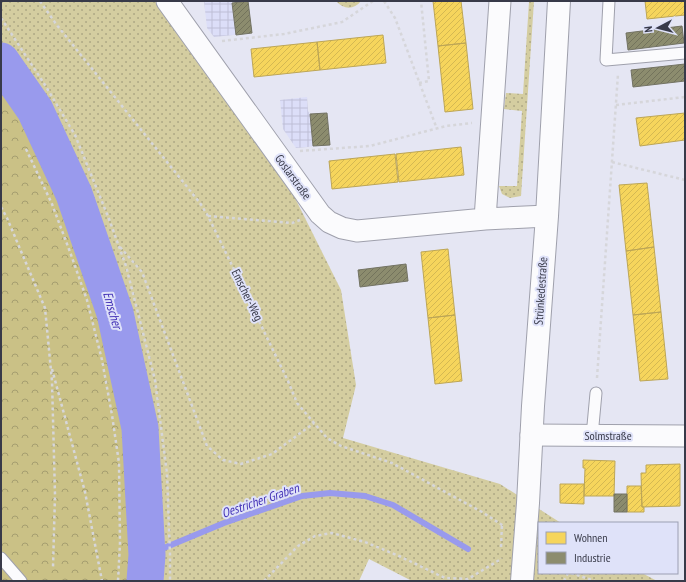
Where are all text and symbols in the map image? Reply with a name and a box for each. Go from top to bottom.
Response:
north arrow [638,8,678,48]
text: N [641,25,655,33]
street label: Goslarstraße [272,151,315,202]
street label: Strünkedestraße [531,256,550,325]
street label: Emscher-Weg [228,266,266,323]
water label: Emscher [99,290,127,333]
street label: Solmstraße [584,428,632,443]
water label: Oestricher Graben [219,479,302,522]
legend [538,522,678,574]
text: Wohnen [574,530,608,545]
text: Industrie [574,550,611,565]

